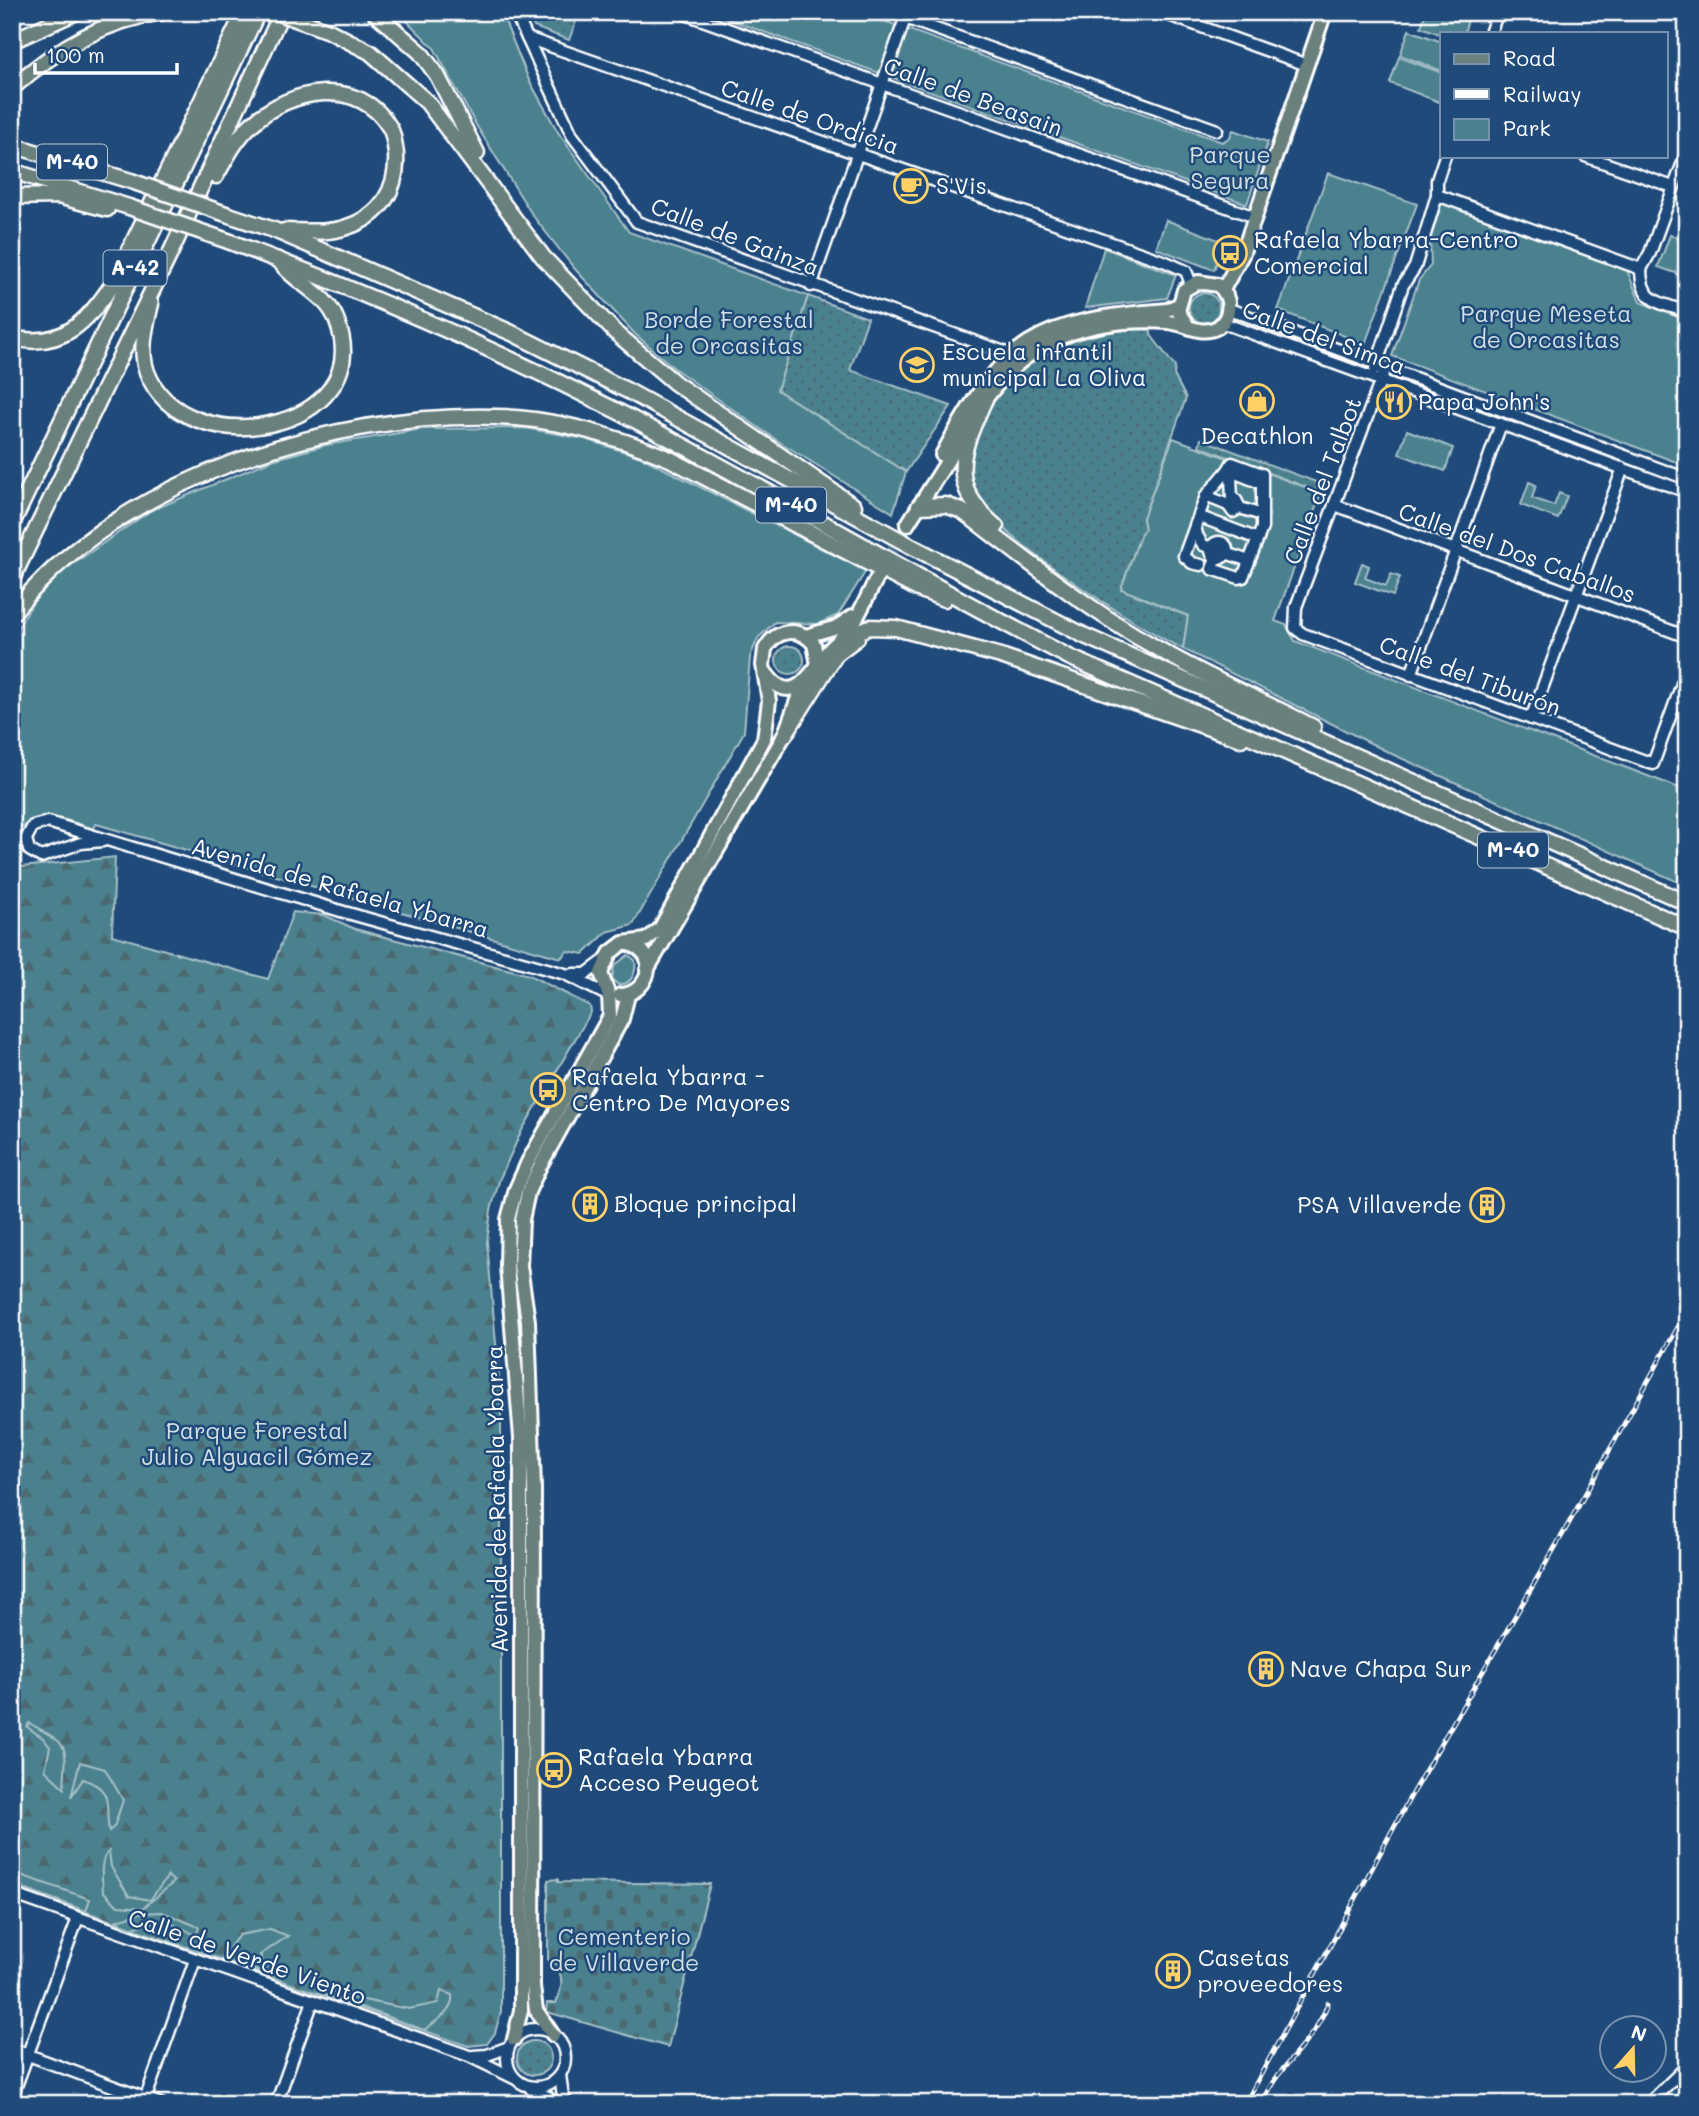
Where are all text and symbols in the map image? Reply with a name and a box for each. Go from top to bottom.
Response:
scale bar [35,32,177,76]
legend [1440,32,1668,158]
text: 100 m [46,41,105,68]
text: Road [1503,44,1555,71]
street label: Calle de Beasain [880,50,1067,142]
street label: Calle de Ordicia [717,72,903,161]
text: Railway [1503,80,1582,107]
text: Park [1503,114,1551,141]
park label: Parque Segura [1189,139,1271,195]
road number: M-40 [37,144,107,180]
cafe icon: S'Vis [892,167,930,205]
place label: S'Vis [936,170,987,200]
street label: Calle de Gainza [647,190,824,282]
place label: Rafaela Ybarra-Centro Comercial [1254,224,1518,280]
bus stop icon: Rafaela Ybarra-Centro Comercial [1211,234,1249,272]
road number: A-42 [104,250,166,286]
street label: Calle del Simca [1238,294,1410,381]
park label: Parque Meseta de Orcasitas [1460,298,1632,354]
park label: Borde Forestal de Orcasitas [644,304,814,360]
place label: Escuela infantil municipal La Oliva [942,336,1146,392]
school or university icon: Escuela infantil municipal La Oliva [898,346,936,384]
shop icon: Decathlon [1238,382,1276,420]
restaurant icon: Papa John's [1375,383,1413,421]
place label: Papa John's [1418,386,1551,416]
street label: Calle del Talbot [1276,393,1368,569]
place label: Decathlon [1200,420,1314,450]
road number: M-40 [756,488,826,522]
street label: Calle del Dos Caballos [1395,495,1640,609]
street label: Calle del Tiburón [1376,628,1565,722]
street label: Avenida de Rafaela Ybarra [188,830,492,944]
road number: M-40 [1478,832,1548,868]
place label: Rafaela Ybarra - Centro De Mayores [572,1061,791,1117]
bus stop icon: Rafaela Ybarra - Centro De Mayores [529,1071,567,1109]
building icon: Bloque principal [571,1185,609,1223]
building icon: PSA Villaverde [1468,1186,1506,1224]
place label: Bloque principal [614,1188,797,1218]
place label: PSA Villaverde [1297,1189,1462,1219]
street label: Avenida de Rafaela Ybarra [478,1345,514,1653]
park label: Parque Forestal Julio Alguacil Gómez [142,1415,372,1471]
building icon: Nave Chapa Sur [1247,1650,1285,1688]
place label: Nave Chapa Sur [1290,1653,1472,1683]
place label: Rafaela Ybarra Acceso Peugeot [578,1741,760,1797]
bus stop icon: Rafaela Ybarra Acceso Peugeot [535,1751,573,1789]
street label: Calle de Verde Viento [125,1901,370,2011]
park label: Cementerio de Villaverde [549,1921,699,1977]
place label: Casetas proveedores [1198,1942,1343,1998]
building icon: Casetas proveedores [1154,1952,1192,1990]
north arrow [1598,2014,1668,2084]
text: N [1628,2018,1650,2047]

